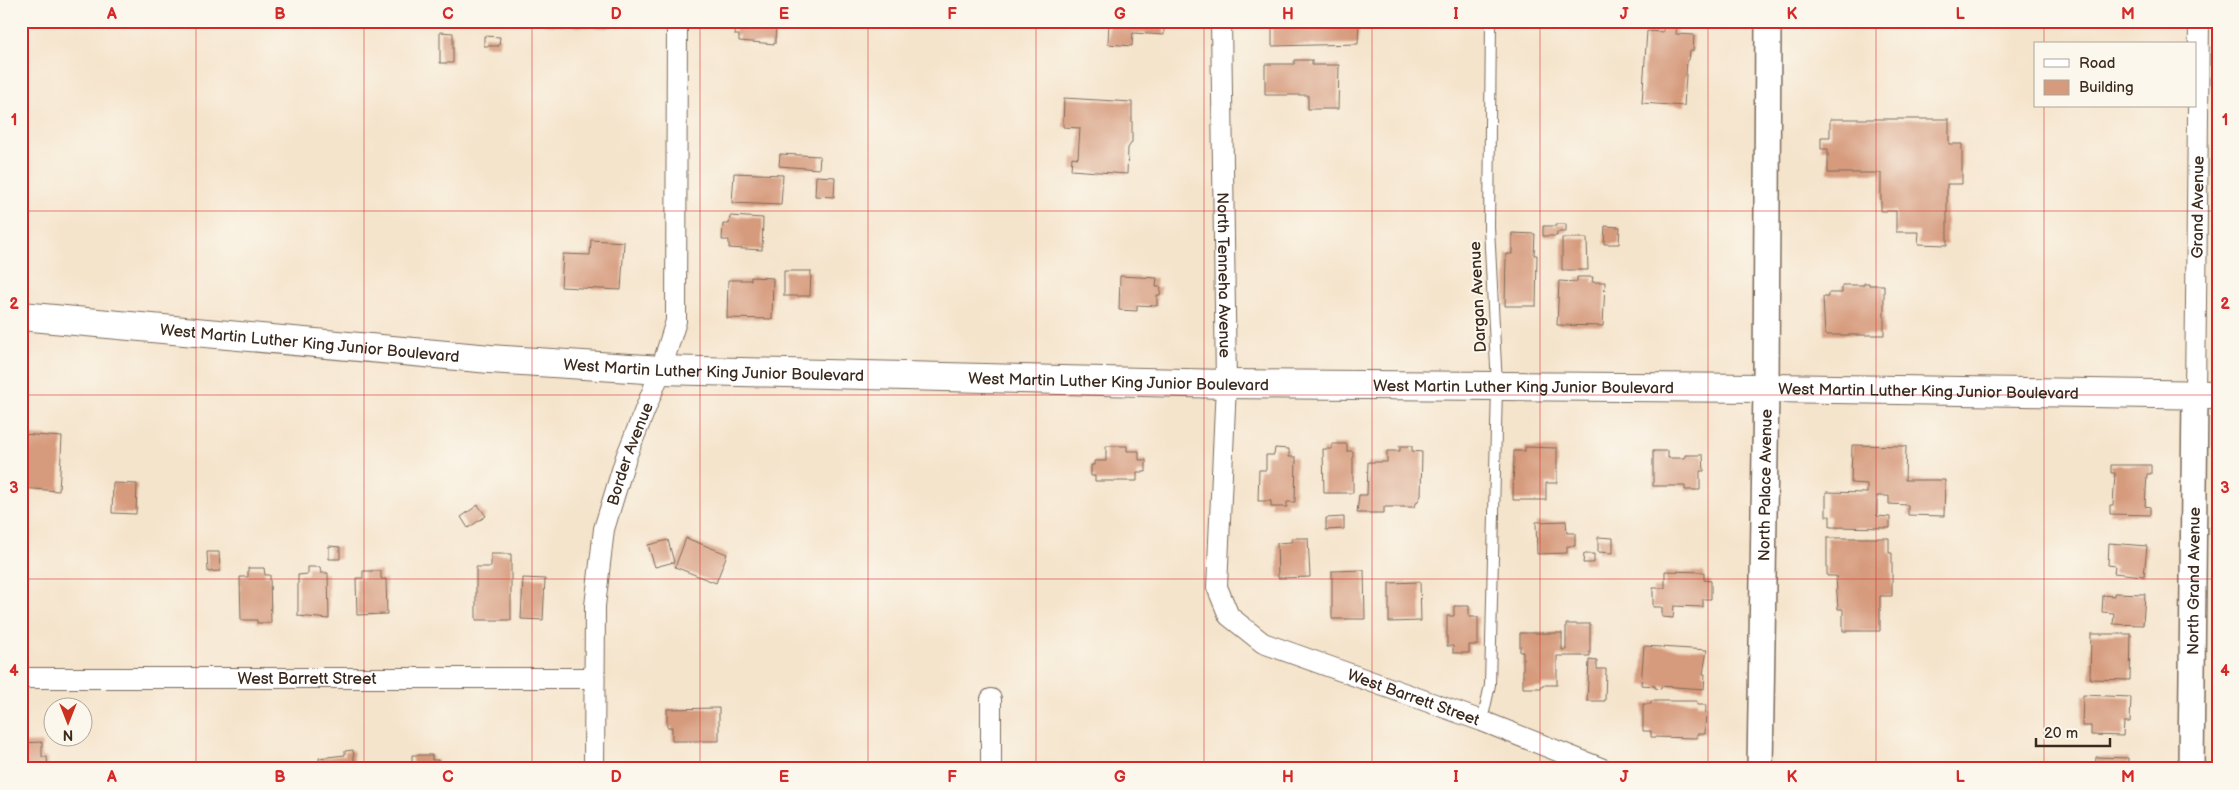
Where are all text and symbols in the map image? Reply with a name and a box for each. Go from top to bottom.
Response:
text: A [106,5,117,24]
text: B [274,5,286,24]
text: C [442,5,454,24]
text: D [610,5,622,24]
text: E [779,5,789,24]
text: F [947,5,957,24]
text: G [1114,5,1126,24]
text: H [1282,5,1294,24]
text: I [1453,5,1459,24]
text: J [1620,5,1629,24]
text: K [1787,5,1798,24]
text: L [1955,5,1965,24]
text: M [2121,5,2135,24]
legend [2034,42,2196,108]
text: Road [2079,54,2115,73]
text: Building [2079,78,2134,97]
text: 1 [11,111,17,130]
text: 1 [2222,111,2228,130]
street label: Grand Avenue [2188,155,2209,259]
street label: North Tenneha Avenue [1212,192,1234,358]
street label: Dargan Avenue [1466,240,1491,353]
text: 2 [9,295,19,314]
text: 2 [2220,295,2230,314]
street label: West Martin Luther King Junior Boulevard [159,321,460,367]
street label: West Martin Luther King Junior Boulevard [563,356,864,386]
street label: West Martin Luther King Junior Boulevard [968,370,1269,395]
street label: West Martin Luther King Junior Boulevard [1373,377,1674,398]
street label: West Martin Luther King Junior Boulevard [1778,380,2079,404]
street label: Border Avenue [604,400,658,508]
street label: North Palace Avenue [1755,408,1777,561]
text: 3 [9,479,19,498]
text: 3 [2220,479,2230,498]
street label: North Grand Avenue [2184,506,2205,655]
text: 4 [9,662,19,681]
text: 4 [2220,662,2230,681]
street label: West Barrett Street [1345,666,1482,730]
street label: West Barrett Street [238,670,377,689]
north arrow [42,698,92,748]
scale bar [2036,715,2110,747]
text: 20 m [2044,724,2078,743]
text: N [63,726,73,743]
text: A [106,768,117,787]
text: B [274,768,286,787]
text: C [442,768,454,787]
text: D [610,768,622,787]
text: E [779,768,789,787]
text: F [947,768,957,787]
text: G [1114,768,1126,787]
text: H [1282,768,1294,787]
text: I [1453,768,1459,787]
text: J [1620,768,1629,787]
text: K [1787,768,1798,787]
text: L [1955,768,1965,787]
text: M [2121,768,2135,787]

